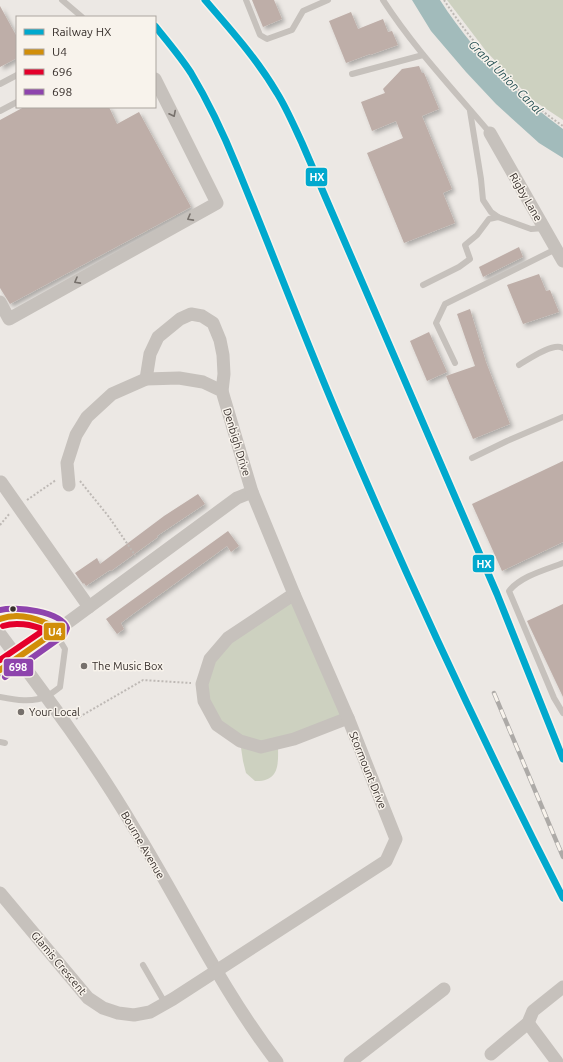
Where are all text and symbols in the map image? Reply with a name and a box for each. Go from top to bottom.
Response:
legend [16,16,156,108]
text: Railway HX [52,25,112,38]
water label: Grand Union Canal [466,37,546,117]
text: U4 [52,45,67,58]
text: 696 [52,65,73,78]
text: 698 [52,85,73,98]
one-way arrow [168,110,175,117]
line badge: HX [305,167,328,187]
text: HX [309,171,325,183]
street label: Rigby Lane [507,171,545,223]
one-way arrow [187,213,194,220]
one-way arrow [74,277,81,284]
street label: Denbigh Drive [221,407,253,477]
line badge: HX [472,554,495,573]
text: HX [476,558,492,570]
unlabelled marker [8,604,18,614]
line badge: U4 [43,622,66,641]
text: U4 [48,626,62,638]
line badge: 698 [3,658,34,677]
place label: The Music Box [92,660,163,672]
text: 698 [9,661,27,673]
marker: The Music Box [79,661,89,671]
place label: Your Local [29,706,80,718]
marker: Your Local [16,707,26,717]
street label: Stormount Drive [347,730,389,810]
street label: Bourne Avenue [119,809,167,881]
street label: Glamis Crescent [29,929,89,998]

